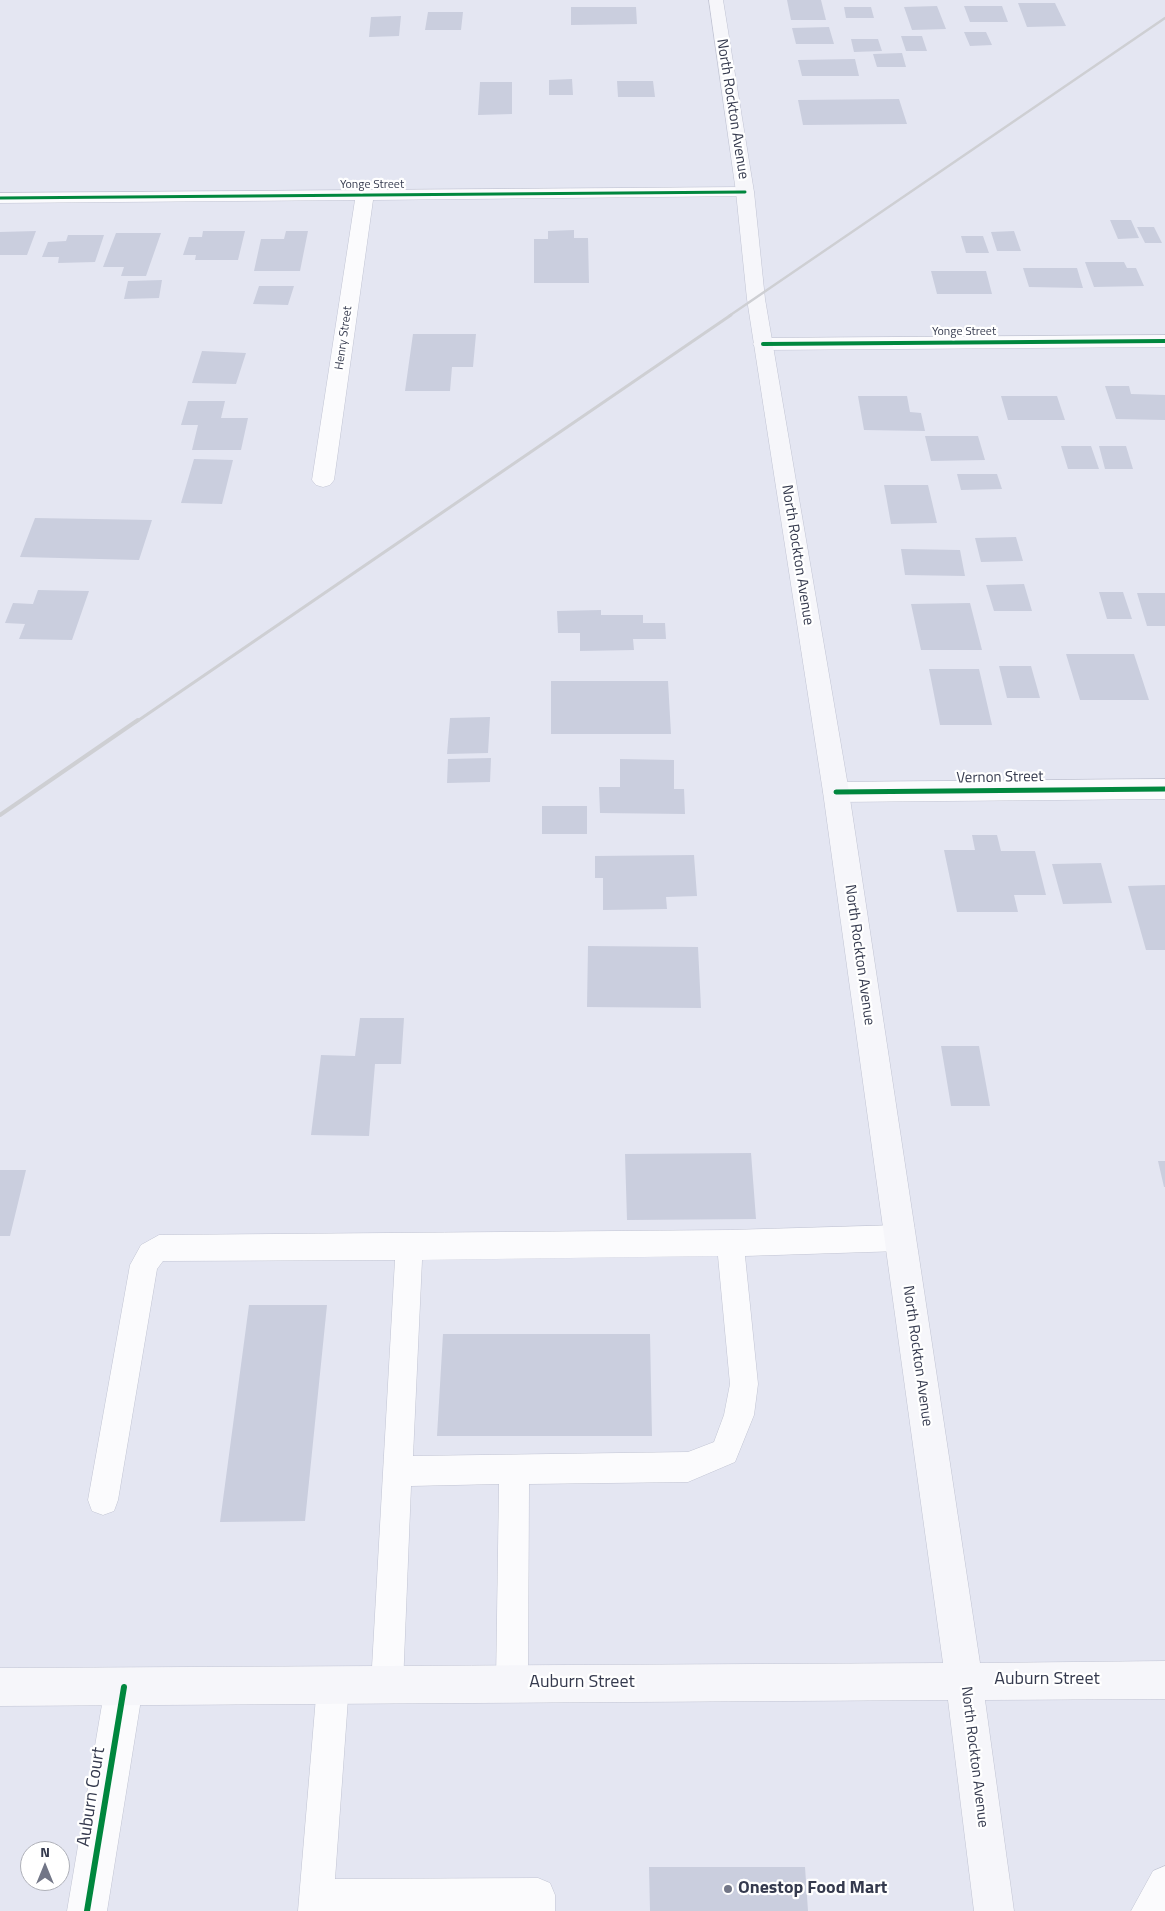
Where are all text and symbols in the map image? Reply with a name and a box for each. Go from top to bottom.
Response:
street label: North Rockton Avenue [712,37,752,181]
street label: Yonge Street [340,178,404,192]
street label: Henry Street [332,305,356,371]
street label: Yonge Street [932,325,996,339]
street label: North Rockton Avenue [777,483,817,627]
street label: Vernon Street [956,768,1044,788]
street label: North Rockton Avenue [840,883,878,1027]
street label: North Rockton Avenue [898,1284,936,1428]
street label: Auburn Street [994,1669,1100,1691]
street label: Auburn Street [529,1672,635,1694]
street label: North Rockton Avenue [956,1685,992,1829]
street label: Auburn Court [73,1746,111,1848]
north arrow [20,1841,70,1891]
text: N [40,1841,50,1862]
place label: Onestop Food Mart [738,1878,887,1900]
marker: Onestop Food Mart [722,1883,734,1895]

